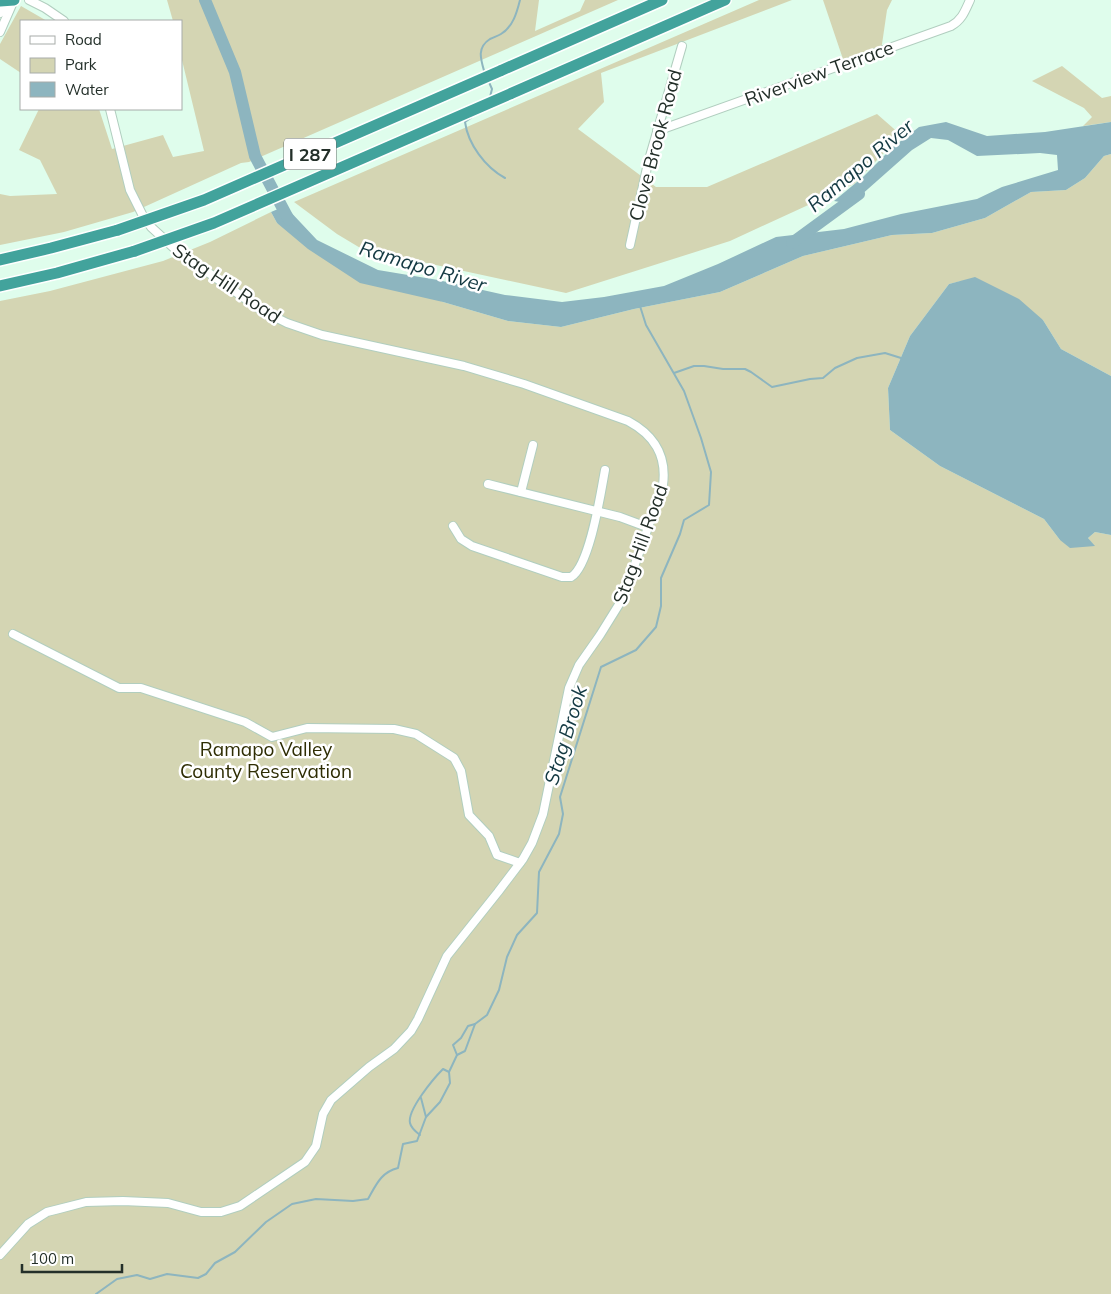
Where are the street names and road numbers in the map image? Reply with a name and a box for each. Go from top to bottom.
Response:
street label: Riverview Terrace [741,35,897,111]
street label: Clove Brook Road [623,66,687,224]
road number: I 287 [284,138,336,170]
street label: Stag Hill Road [168,238,286,328]
street label: Stag Hill Road [607,481,673,607]

